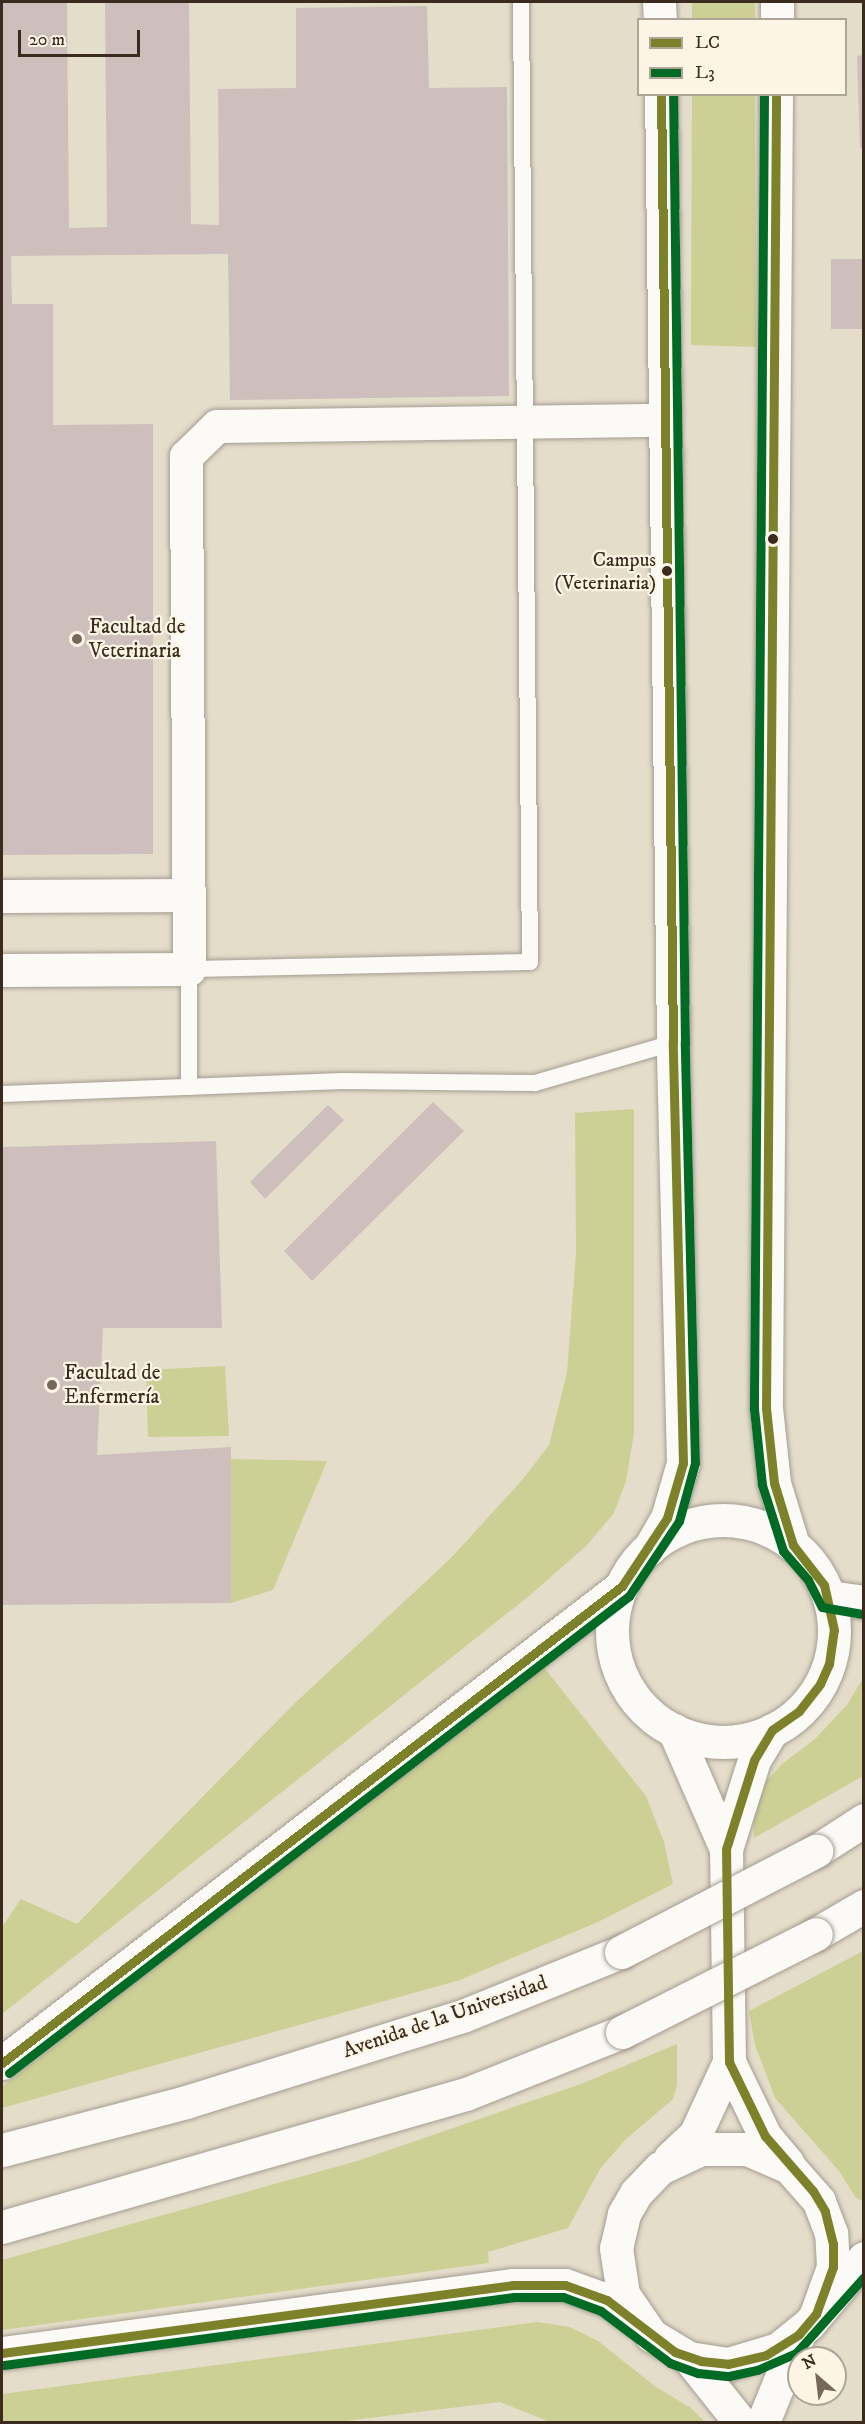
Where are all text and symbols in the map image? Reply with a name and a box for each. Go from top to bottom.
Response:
scale bar [21,18,142,56]
legend [637,18,847,96]
text: 20 m [29,29,65,51]
text: LC [695,32,720,54]
text: L3 [695,62,715,84]
unlabelled marker [767,533,779,545]
place label: Campus (Veterinaria) [555,548,656,595]
marker: Campus (Veterinaria) [661,565,673,577]
place label: Facultad de Veterinaria [89,614,185,664]
marker: Facultad de Veterinaria [70,632,84,646]
place label: Facultad de Enfermería [64,1360,160,1410]
marker: Facultad de Enfermería [45,1378,59,1392]
street label: Avenida de la Universidad [339,1970,551,2064]
north arrow [787,2346,847,2406]
text: N [799,2350,820,2374]

